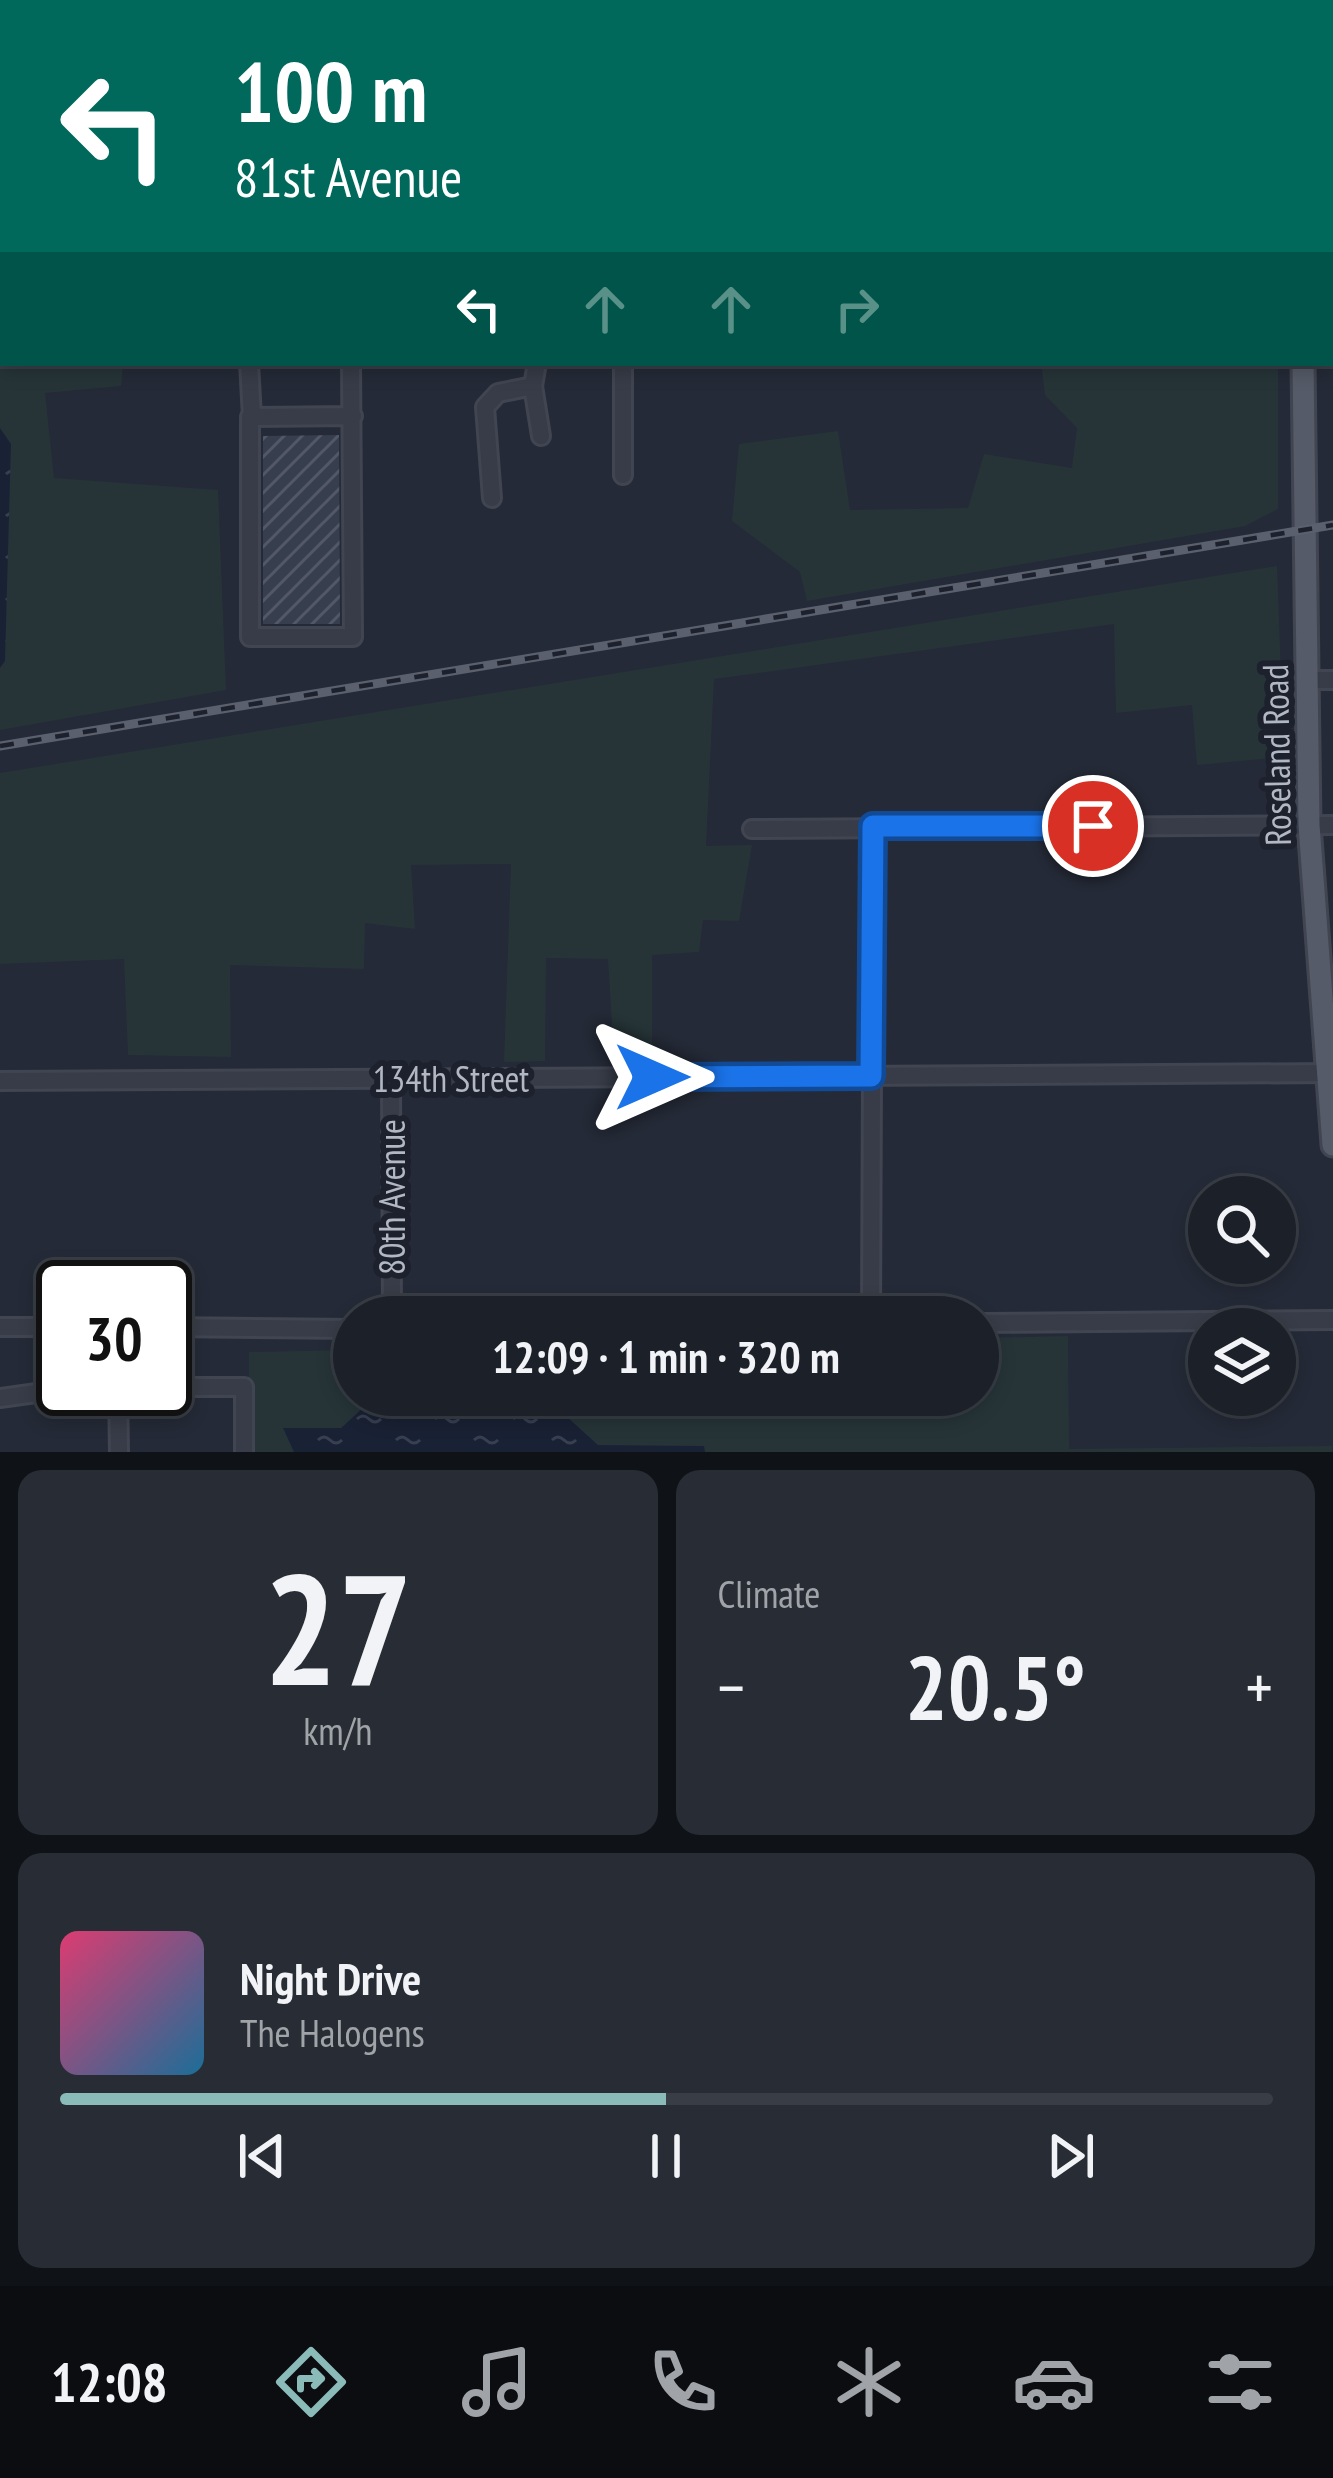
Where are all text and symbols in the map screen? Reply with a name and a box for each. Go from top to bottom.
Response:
text: 100 m [234,36,427,145]
icon: left [36,48,192,204]
text: 81st Avenue [234,142,462,212]
icon: left [446,276,512,342]
icon: ahead [572,276,638,342]
icon: ahead [698,276,764,342]
icon: right [824,276,890,342]
street label: Roseland Road [1251,664,1301,846]
pin [1042,775,1144,877]
icon: arrive [1060,793,1126,859]
position arrow [589,1014,715,1140]
street label: 134th Street [373,1055,529,1102]
street label: 80th Avenue [368,1119,415,1275]
map controls [1188,1176,1296,1416]
button: search [1188,1176,1296,1284]
speed limit sign: 30 [36,1260,192,1416]
button: layers [1188,1308,1296,1416]
text: 12:09 · 1 min · 320 m [492,1327,840,1385]
text: 27 [263,1526,412,1728]
text: Climate [718,1568,820,1619]
text: 20.5° [905,1628,1086,1745]
text: − [718,1644,745,1729]
text: + [1246,1644,1273,1729]
text: km/h [303,1705,372,1756]
text: Night Drive [240,1949,421,2007]
text: The Halogens [240,2007,425,2058]
icon: previous [229,2123,295,2189]
icon: pause [633,2123,699,2189]
icon: next [1038,2123,1104,2189]
icon: directions [269,2340,353,2424]
icon: music [455,2340,539,2424]
icon: phone [641,2340,725,2424]
icon: climate [827,2340,911,2424]
icon: car [1012,2340,1096,2424]
icon: filters [1198,2340,1282,2424]
text: 12:08 [51,2347,168,2417]

